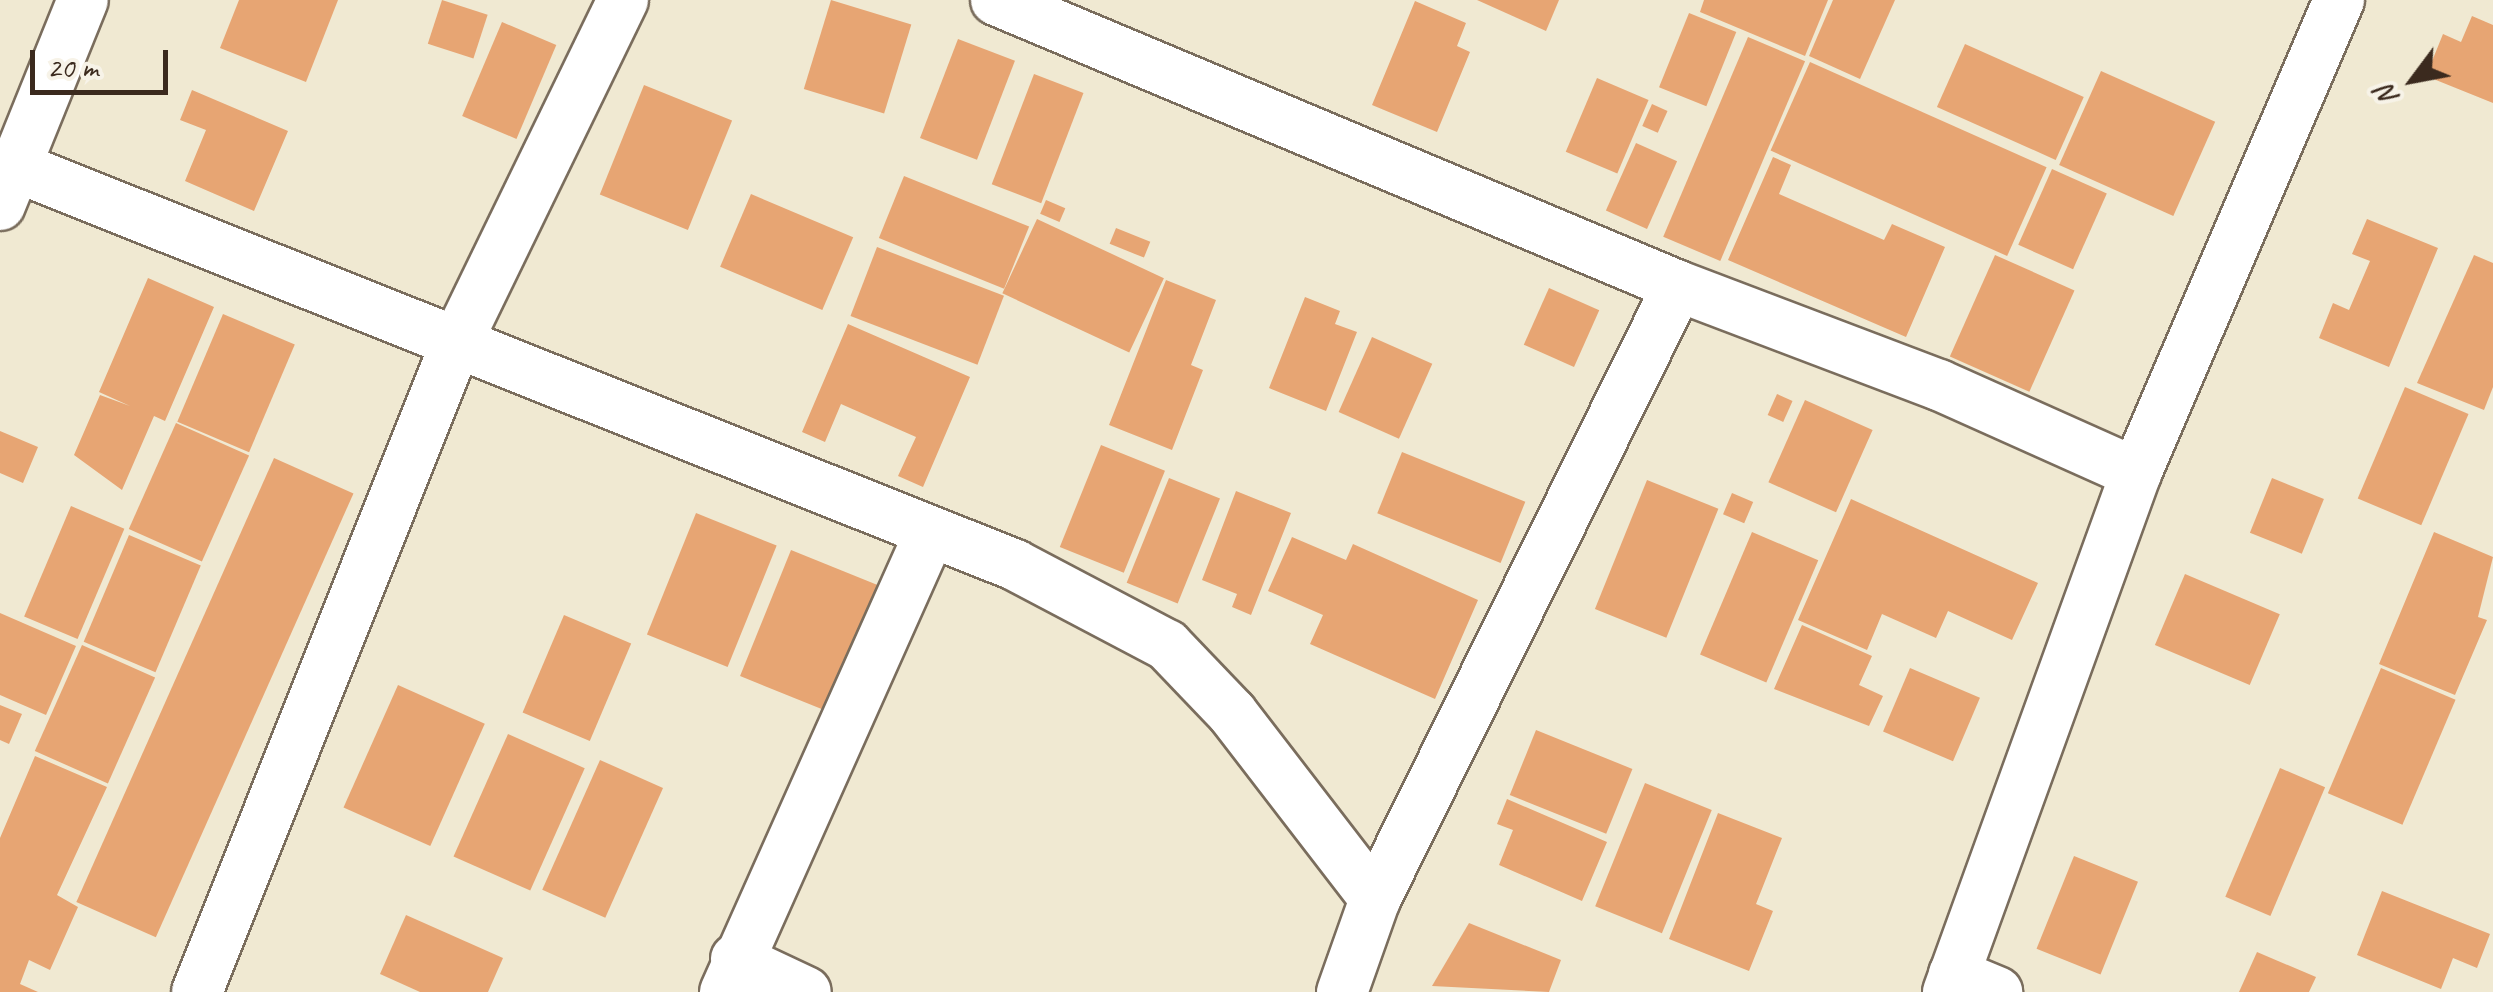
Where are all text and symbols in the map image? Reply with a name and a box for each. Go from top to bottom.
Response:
scale bar [35,30,172,92]
north arrow [2363,30,2463,130]
text: 20 m [47,48,98,86]
text: N [2368,80,2407,113]

